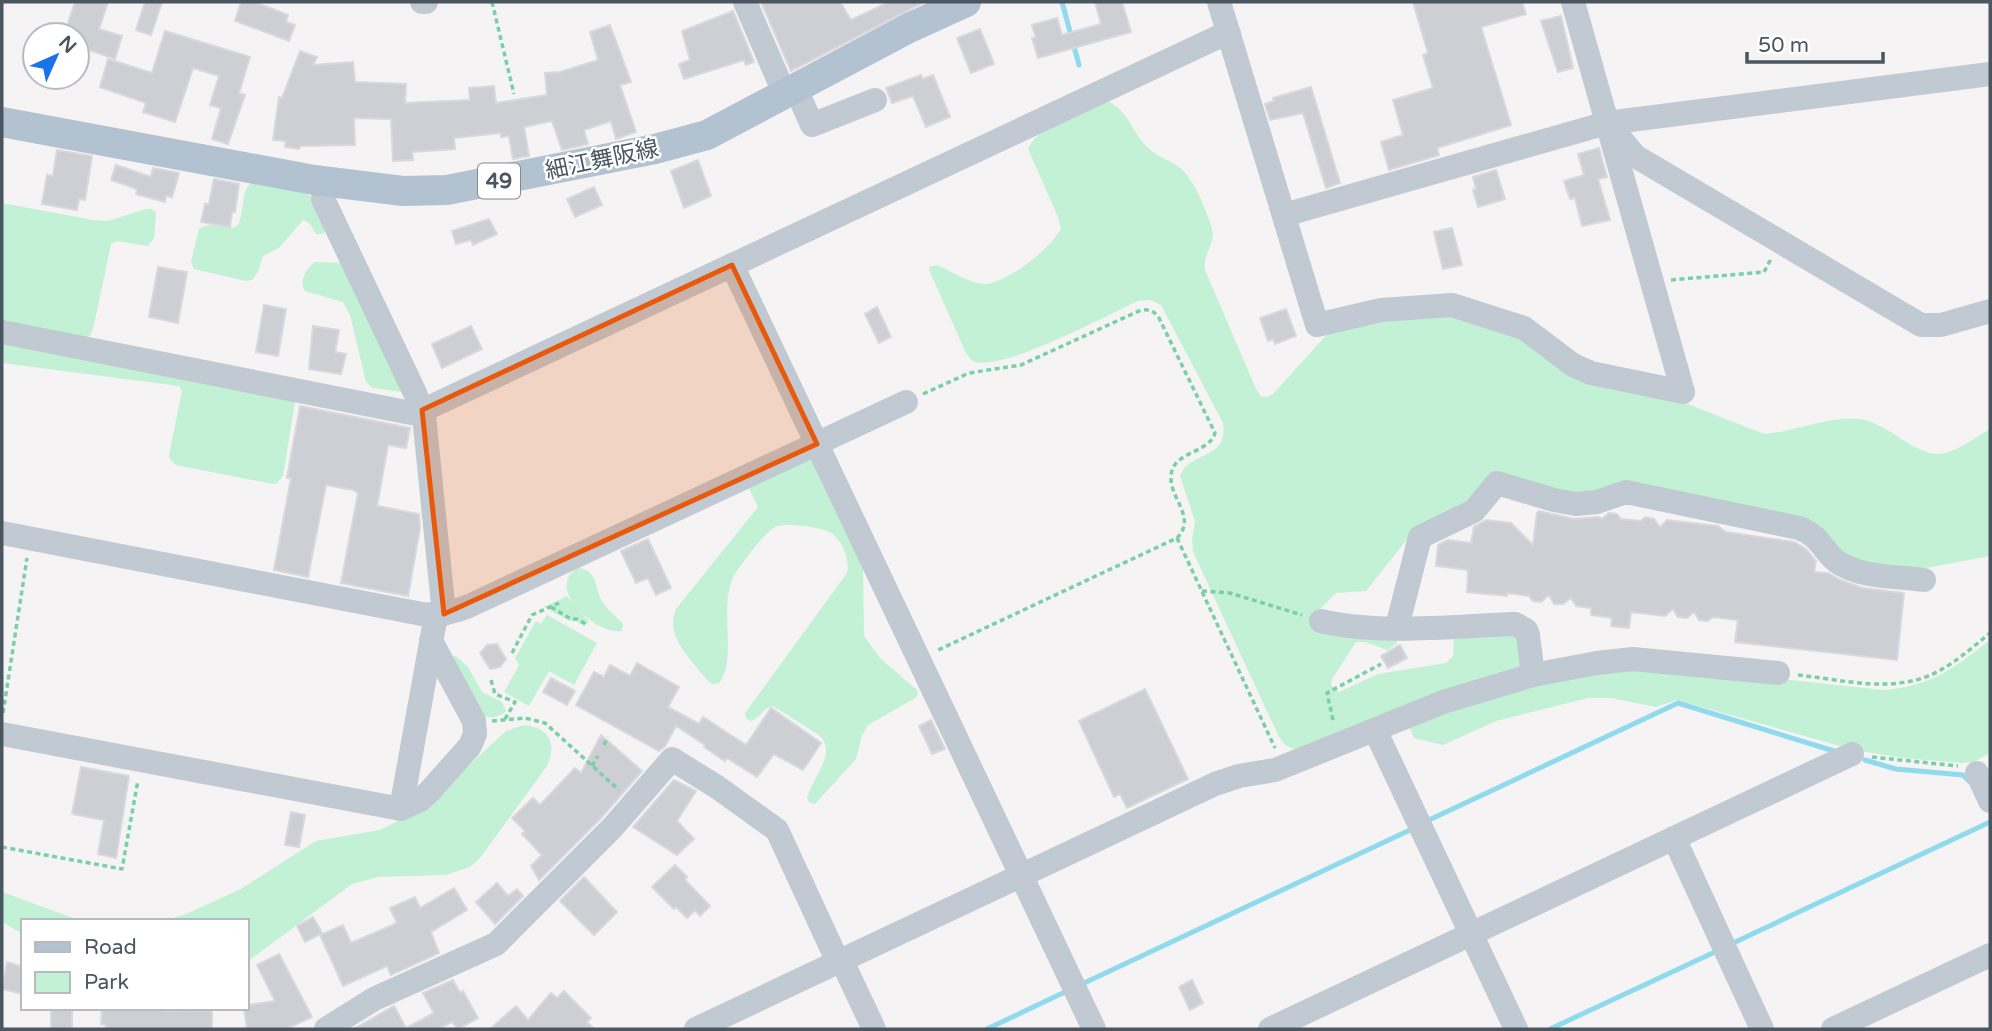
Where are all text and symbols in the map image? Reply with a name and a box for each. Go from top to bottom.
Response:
north arrow [21,21,91,91]
scale bar [1747,21,1884,65]
text: N [54,32,80,58]
text: 50 m [1758,33,1809,58]
street label: 細江舞阪線 [543,134,661,186]
road number: 49 [478,164,520,198]
legend [21,919,248,1010]
text: Road [84,935,137,960]
text: Park [84,970,129,995]

